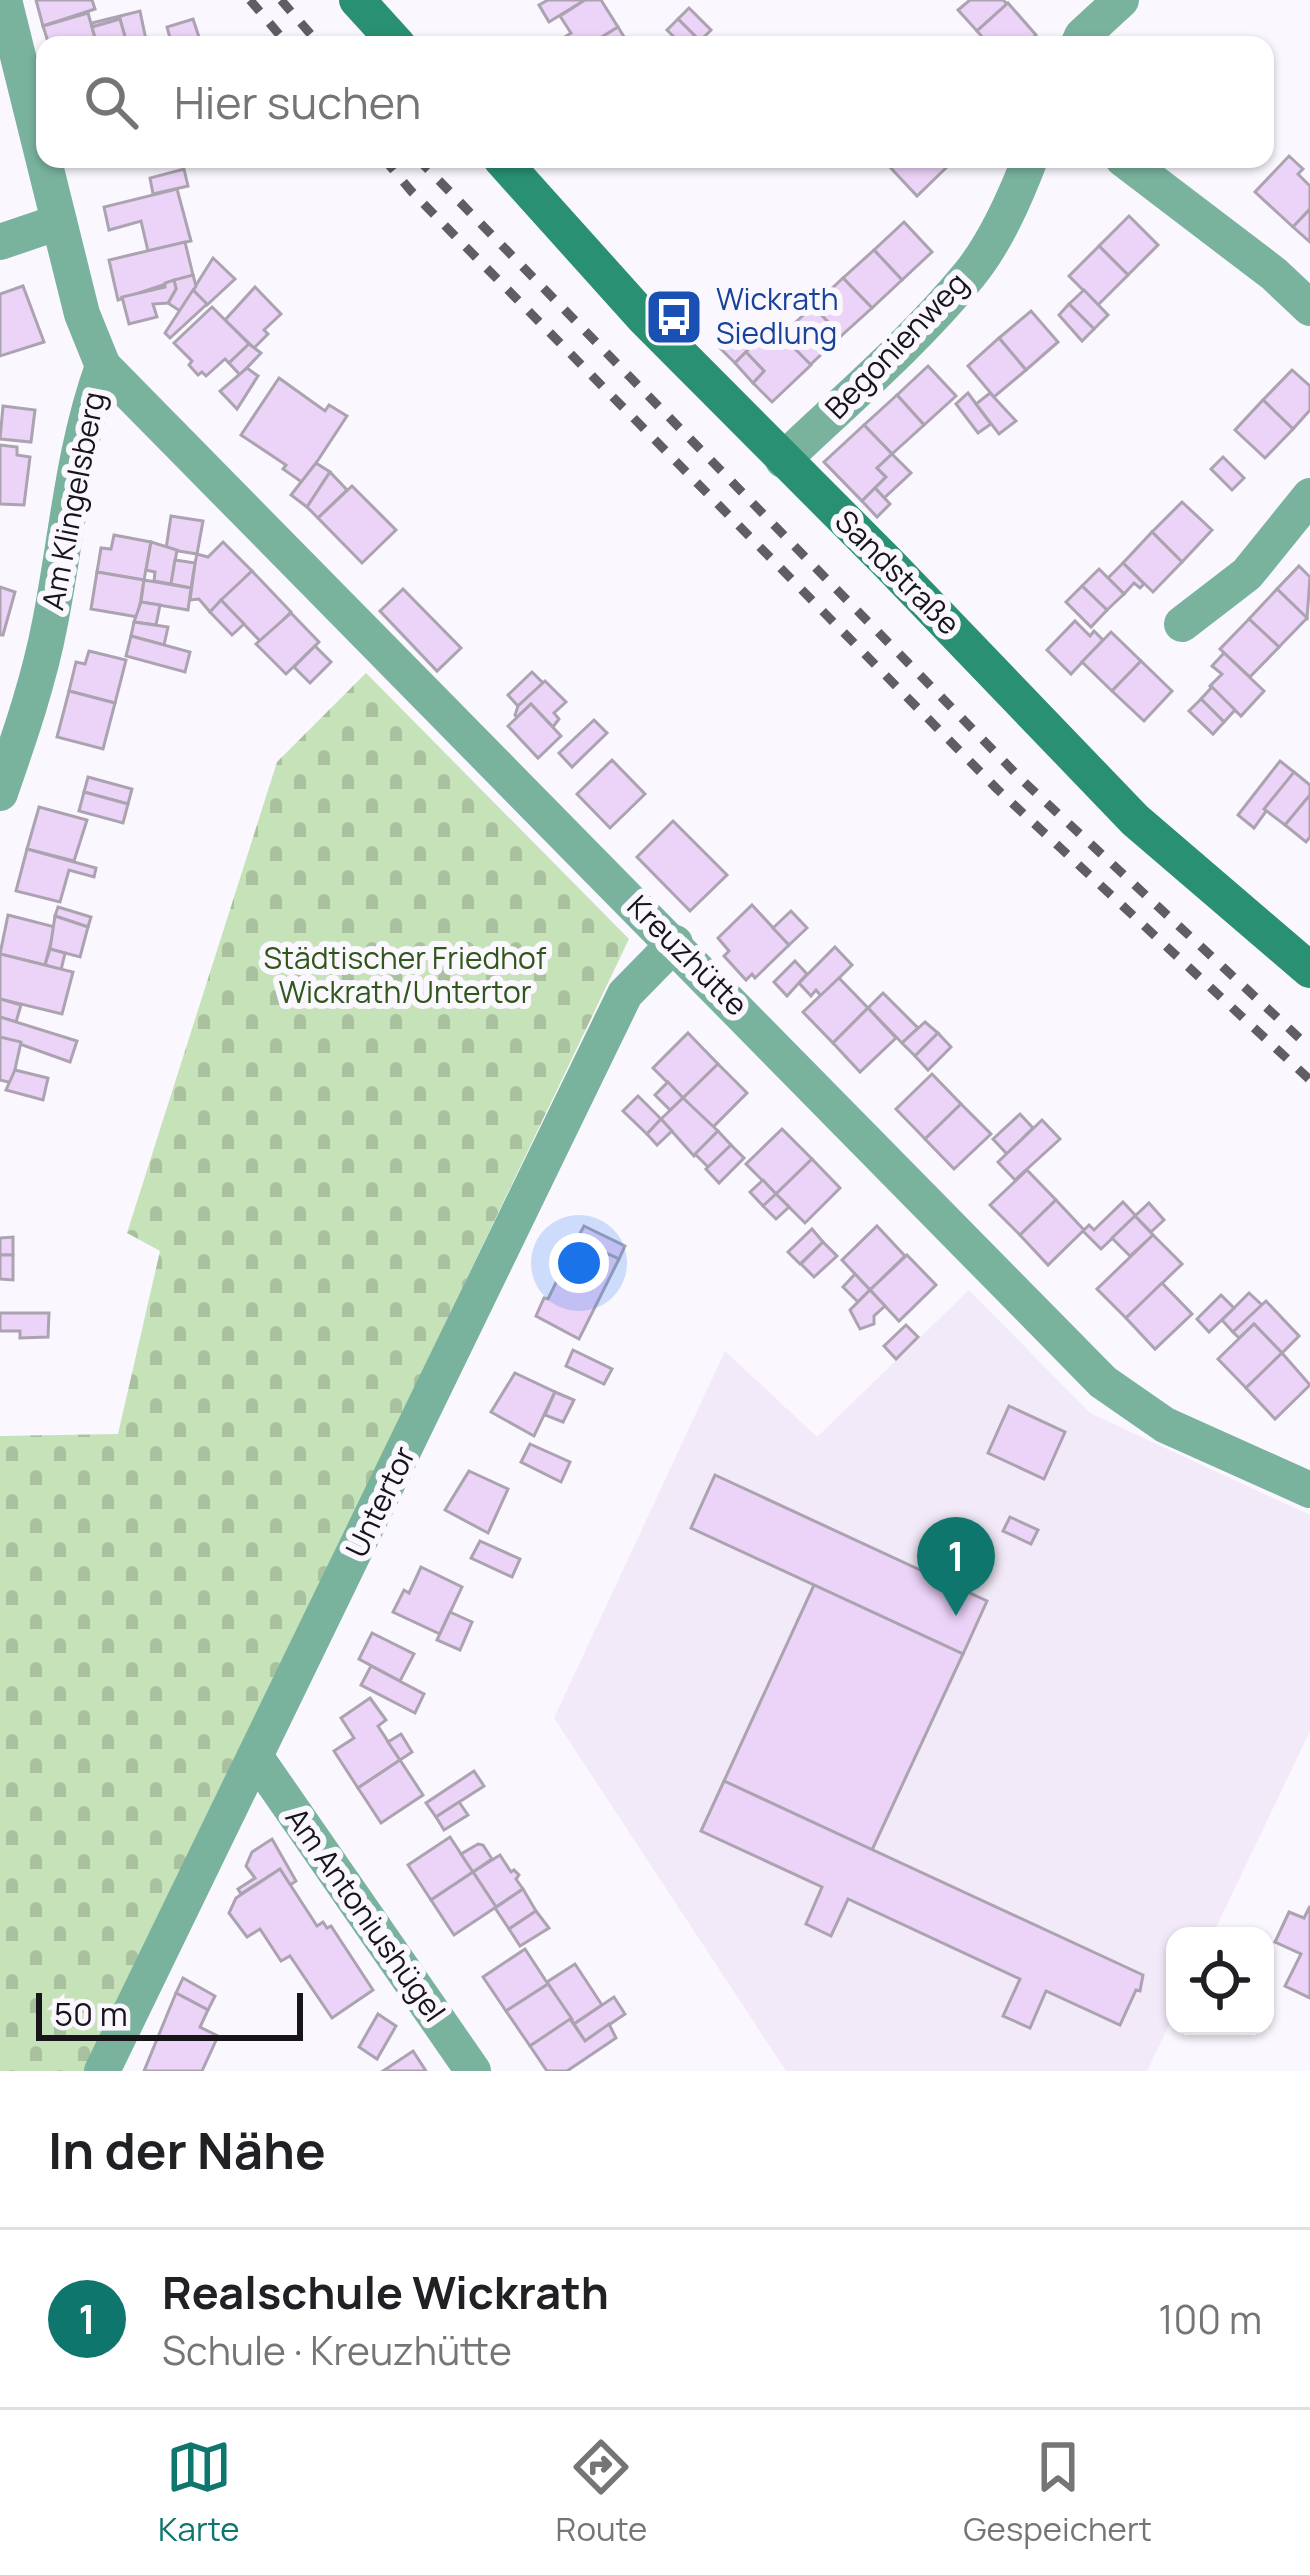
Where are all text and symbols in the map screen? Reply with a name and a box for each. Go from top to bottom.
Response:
search box [36,36,1274,168]
icon: search [78,69,144,135]
text: Hier suchen [174,71,421,133]
street label: Begonienweg [816,263,976,427]
place label: Wickrath Siedlung [716,278,839,353]
bus stop icon: Wickrath Siedlung [643,286,705,348]
street label: Am Klingelsberg [31,388,114,613]
street label: Sandstraße [827,501,969,643]
street label: Kreuzhütte [619,886,757,1024]
park label: Städtischer Friedhof Wickrath/Untertor [264,937,547,1012]
your location [549,1233,609,1293]
street label: Untertor [335,1439,424,1564]
pin: 1 [917,1517,995,1616]
street label: Am Antoniushügel [277,1799,456,2029]
map controls [1166,1927,1274,2035]
button: locate [1166,1927,1274,2035]
scale bar [36,1987,303,2040]
text: 50 m [54,1991,128,2036]
text: In der Nähe [48,2115,326,2184]
text: Realschule Wickrath [162,2261,609,2323]
text: 1 [78,2292,96,2346]
text: 100 m [1158,2292,1262,2346]
text: Schule · Kreuzhütte [162,2323,512,2377]
tab: Karte [158,2434,240,2551]
tab: Route [556,2434,647,2551]
tab: Gespeichert [963,2434,1152,2551]

